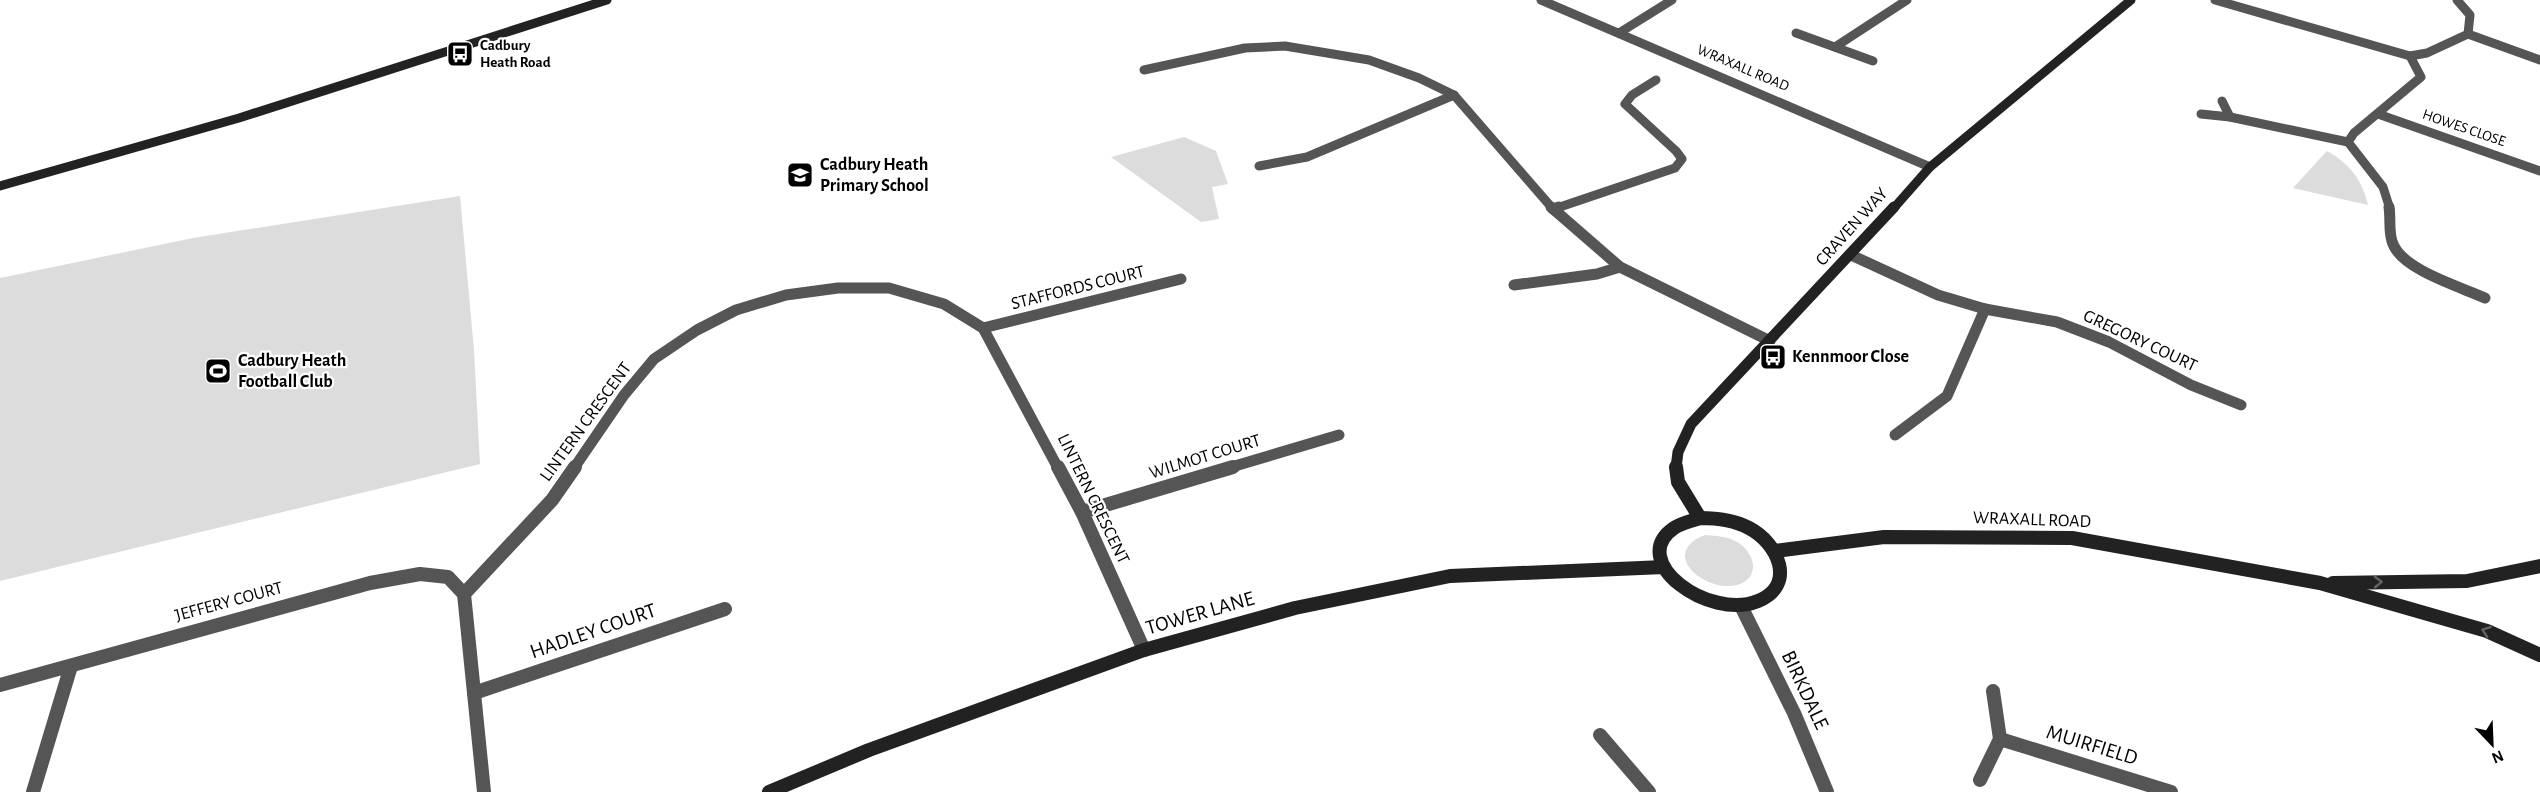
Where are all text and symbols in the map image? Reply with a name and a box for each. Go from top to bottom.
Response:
place label: Cadbury Heath Road [480,38,551,70]
bus stop icon: Cadbury Heath Road [445,39,475,69]
street label: WRAXALL ROAD [1695,42,1792,94]
street label: HOWES CLOSE [2421,107,2507,149]
place label: Cadbury Heath Primary School [820,156,929,195]
school or university icon: Cadbury Heath Primary School [785,160,815,190]
street label: CRAVEN WAY [1812,184,1892,270]
street label: STAFFORDS COURT [1009,263,1147,313]
street label: GREGORY COURT [2080,307,2200,375]
bus stop icon: Kennmoor Close [1758,342,1788,372]
place label: Kennmoor Close [1792,348,1909,366]
place label: Cadbury Heath Football Club [238,352,346,391]
sports icon: Cadbury Heath Football Club [203,356,233,386]
street label: LINTERN CRESCENT [537,359,635,485]
street label: LINTERN CRESCENT [1054,431,1132,567]
street label: WILMOT COURT [1147,431,1263,482]
street label: WRAXALL ROAD [1973,509,2091,531]
one-way arrow [2374,576,2383,588]
street label: JEFFERY COURT [173,579,285,625]
street label: TOWER LANE [1143,587,1257,639]
street label: HADLEY COURT [527,600,659,662]
one-way arrow [2482,626,2492,639]
street label: BIRKDALE [1778,647,1832,733]
north arrow [2462,714,2522,774]
street label: MUIRFIELD [2044,721,2140,769]
text: N [2489,747,2506,766]

